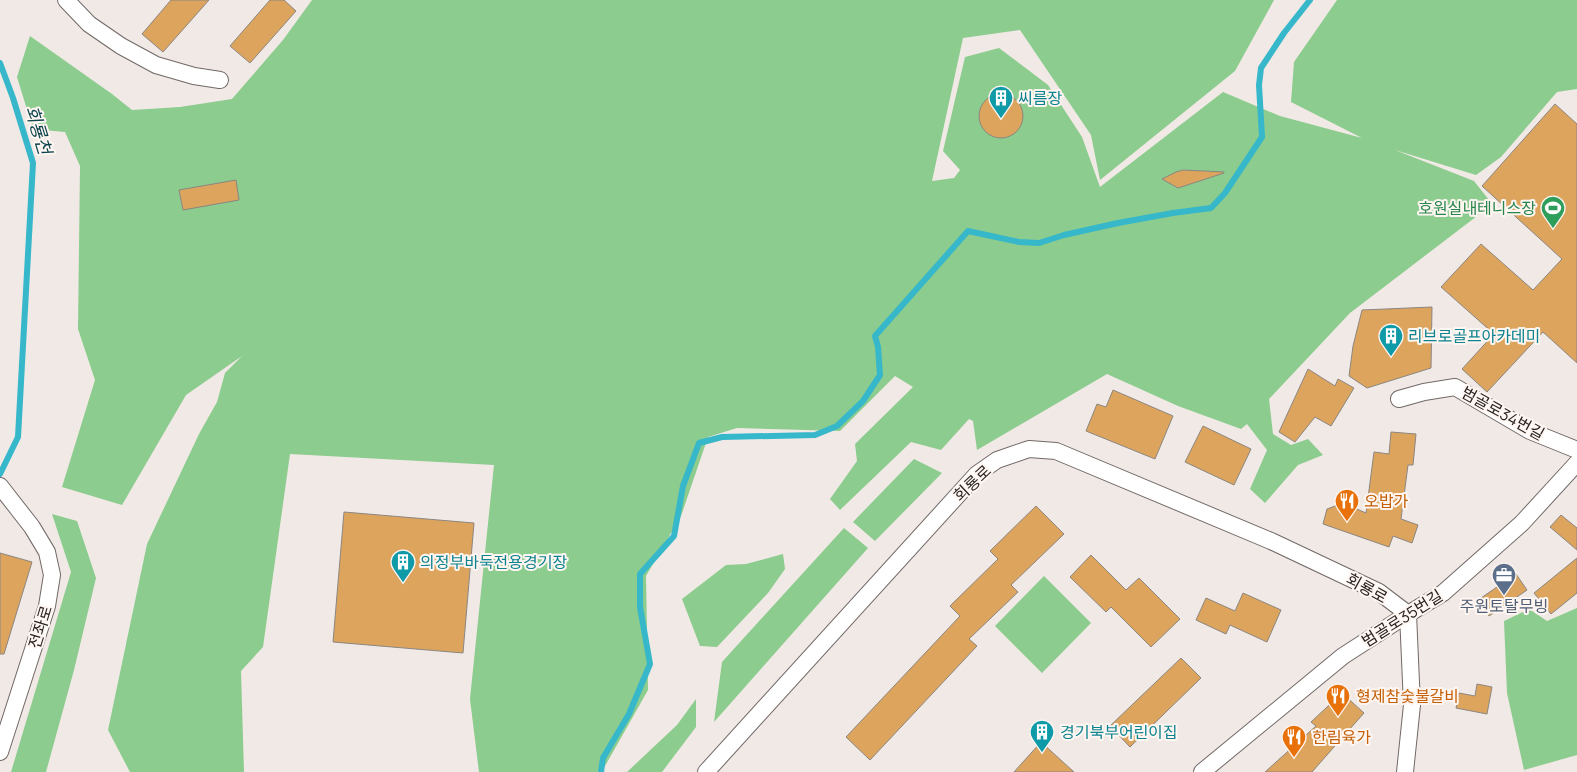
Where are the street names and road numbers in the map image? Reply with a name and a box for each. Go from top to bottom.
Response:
street label: 범골로34번길 [1457,381,1549,445]
street label: 회룡로 [948,460,996,506]
street label: 회룡로 [1342,568,1392,608]
street label: 범골로35번길 [1357,584,1447,652]
street label: 전좌로 [23,602,57,651]

